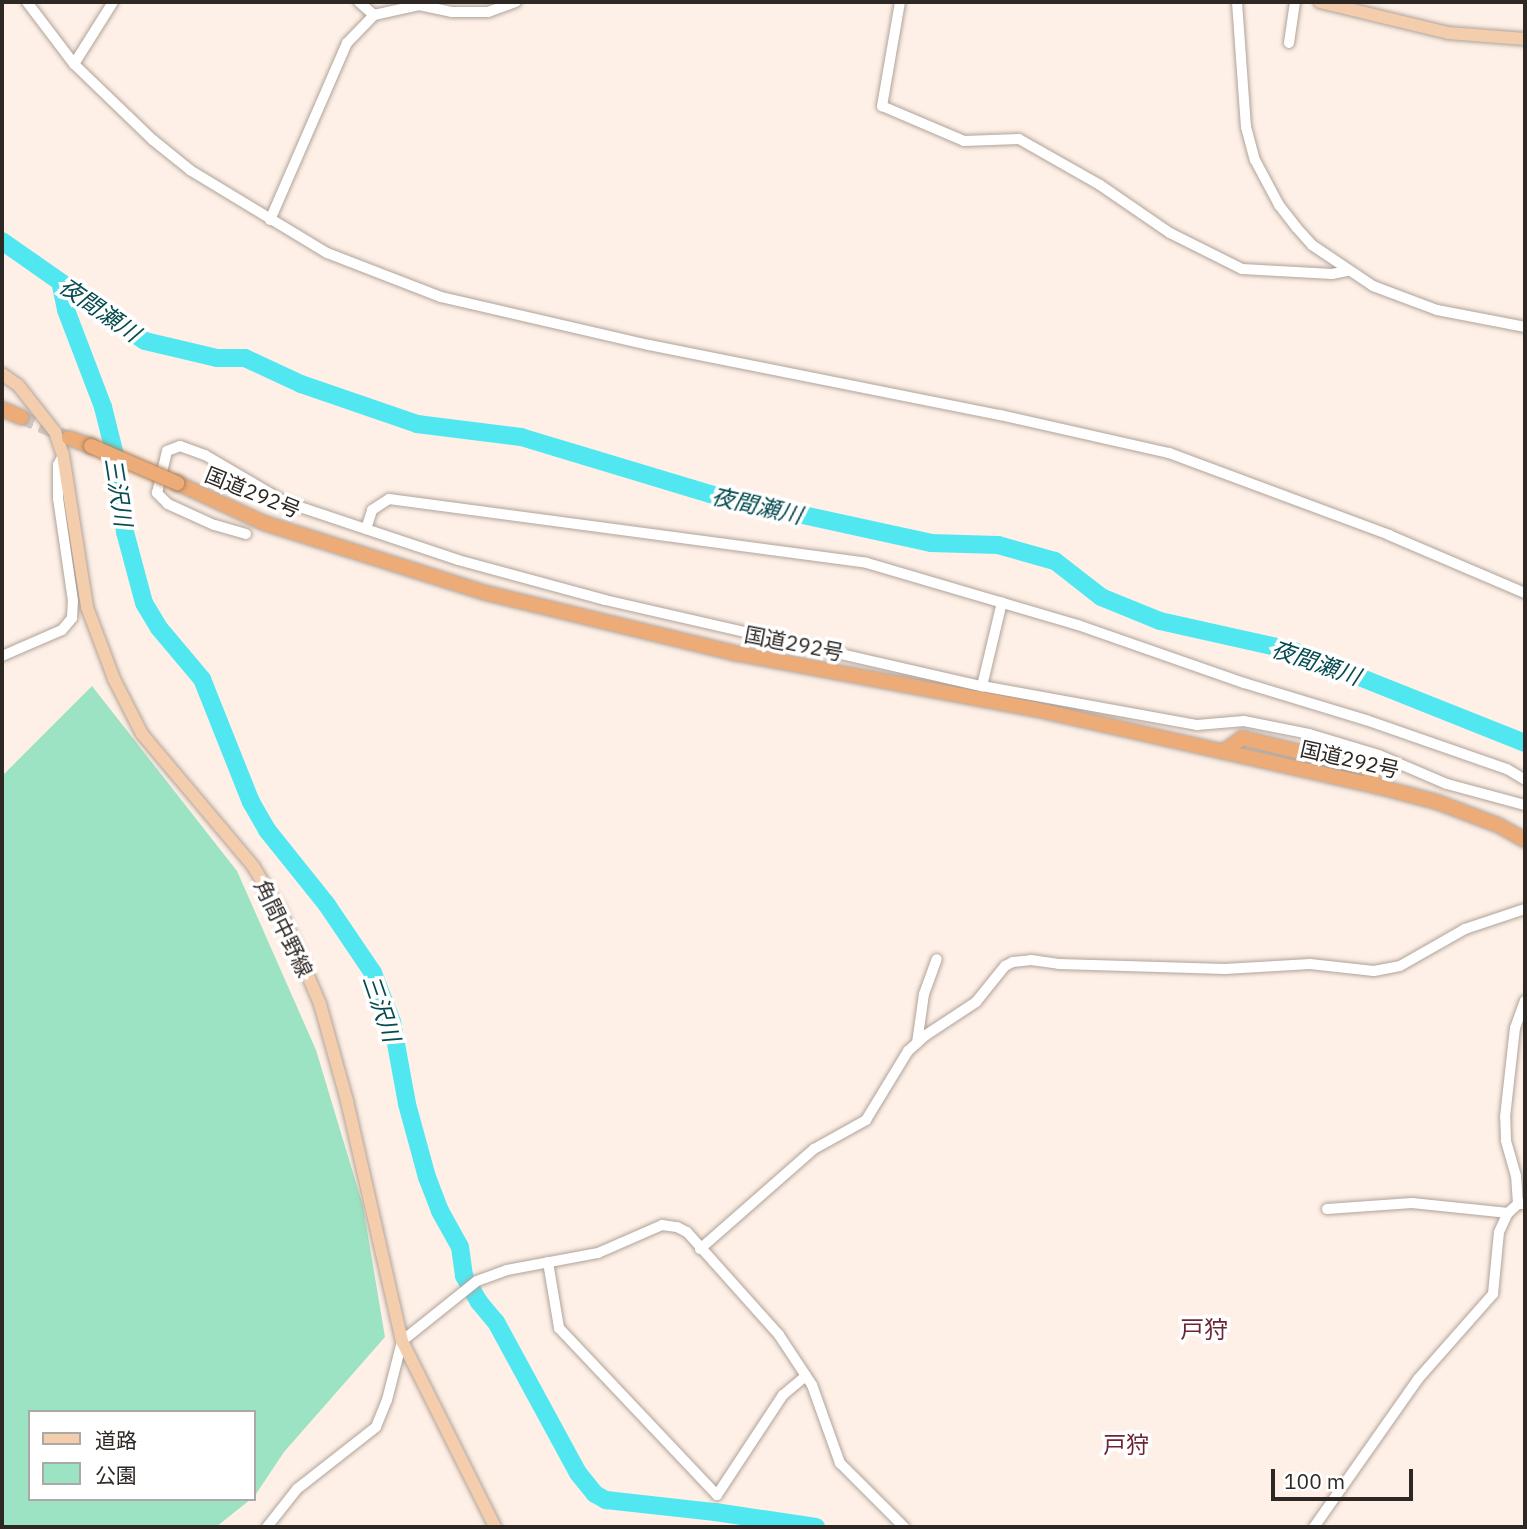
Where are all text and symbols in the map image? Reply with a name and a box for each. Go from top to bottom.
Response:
water label: 夜間瀬川 [54,271,146,347]
water label: 三沢川 [100,456,138,528]
street label: 国道292号 [202,461,304,523]
water label: 夜間瀬川 [709,481,805,529]
street label: 国道292号 [742,621,846,665]
water label: 夜間瀬川 [1268,634,1364,690]
street label: 国道292号 [1298,735,1402,783]
street label: 角間中野線 [250,875,318,981]
water label: 三沢川 [358,971,406,1045]
district label: 戸狩 [1180,1316,1228,1344]
legend [28,1410,256,1501]
text: 道路 [95,1426,137,1454]
district label: 戸狩 [1103,1430,1149,1458]
scale bar [1275,1456,1417,1500]
text: 公園 [95,1461,137,1489]
text: 100 m [1284,1467,1345,1495]

